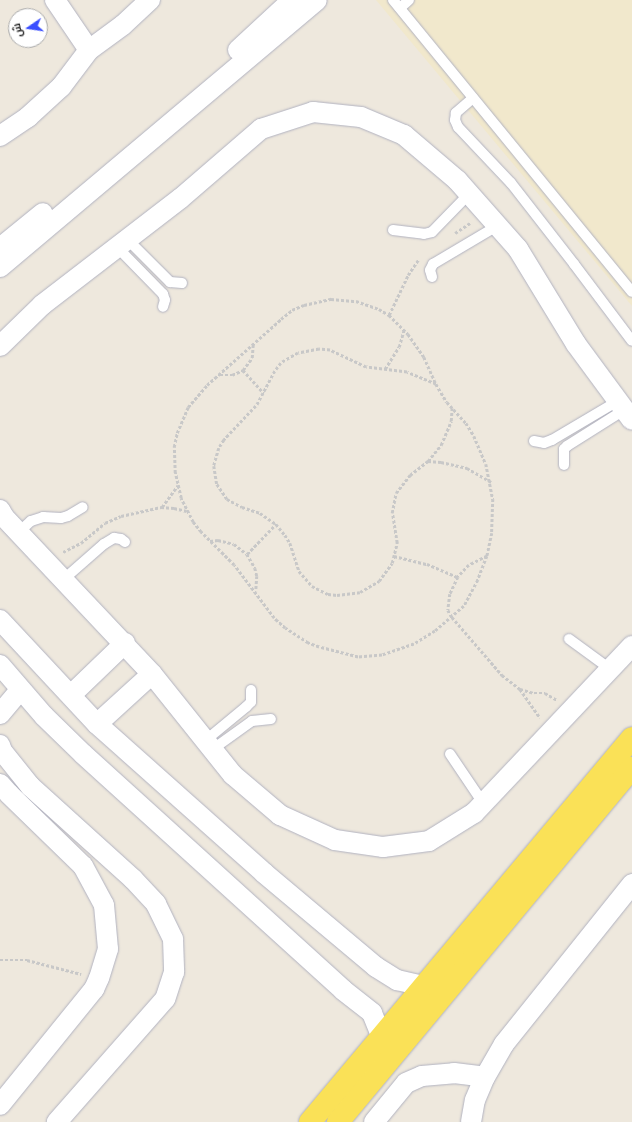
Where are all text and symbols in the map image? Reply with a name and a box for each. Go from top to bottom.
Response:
north arrow [8,8,48,48]
text: ش [8,22,27,39]

